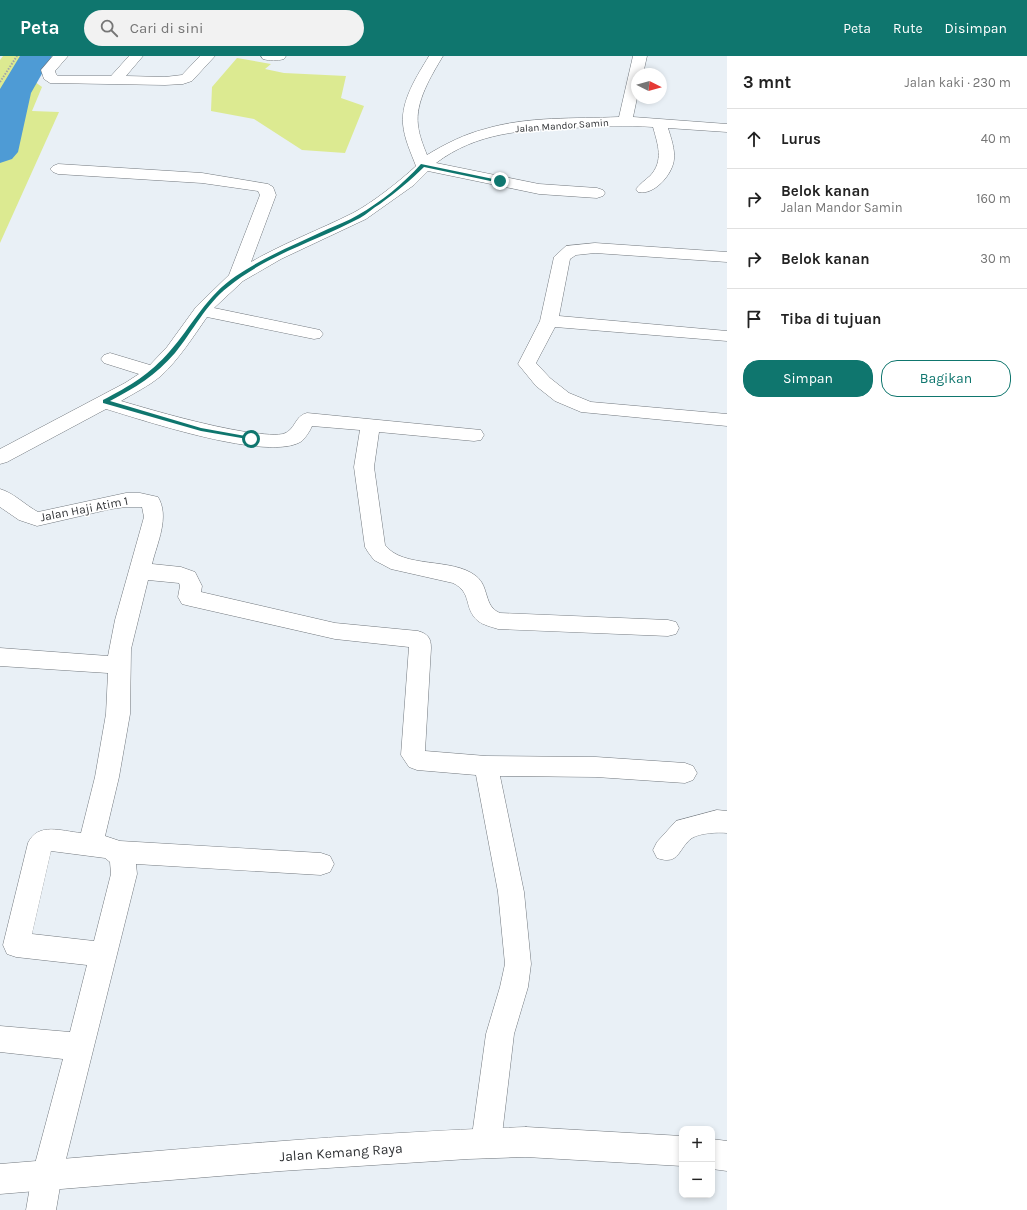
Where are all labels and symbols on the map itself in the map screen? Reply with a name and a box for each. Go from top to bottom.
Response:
north arrow [631,68,667,104]
street label: Jalan Mandor Samin [515,117,609,135]
route end [491,172,509,190]
route start [242,430,260,448]
street label: Jalan Haji Atim 1 [39,494,129,524]
street label: Jalan Kemang Raya [279,1140,403,1165]

